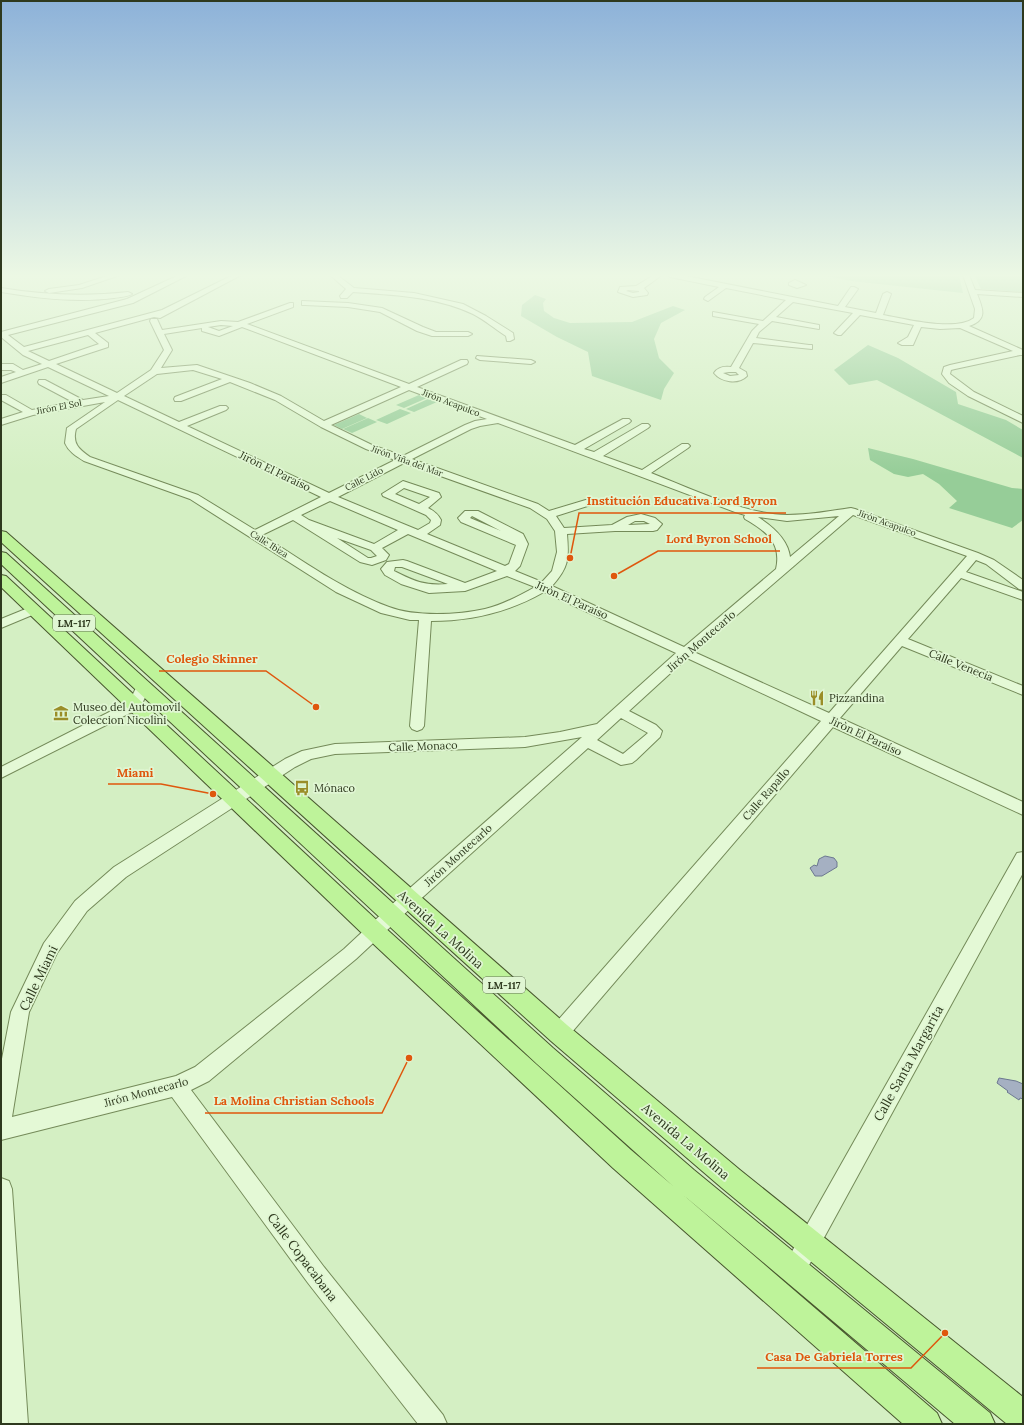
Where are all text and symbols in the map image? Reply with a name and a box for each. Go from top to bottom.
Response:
street label: Jirón Acapulco [420,386,482,419]
street label: Jirón El Sol [34,397,83,416]
street label: Jirón Viña del Mar [369,442,445,479]
street label: Jiròn El Paraíso [236,447,313,494]
street label: Calle Lido [343,464,385,493]
callout: Institución Educativa Lord Byron [579,489,786,513]
text: Institución Educativa Lord Byron [587,493,778,508]
street label: Jirón Acapulco [856,507,918,538]
street label: Calle Ibiza [248,527,291,560]
callout: Lord Byron School [658,527,780,551]
text: Lord Byron School [666,531,772,546]
street label: Jiròn El Paraíso [533,577,610,622]
street label: Jirón Montecarlo [663,607,738,675]
road number: LM-117 [53,615,95,631]
street label: Calle Venecia [927,646,996,684]
callout: Colegio Skinner [159,647,266,671]
text: Colegio Skinner [166,651,258,666]
restaurant icon: Pizzandina [808,689,826,707]
place label: Pizzandina [829,691,885,705]
place label: Museo del Automovil Coleccion Nicolini [73,700,180,727]
museum icon: Museo del Automovil Coleccion Nicolini [52,704,70,722]
street label: Jiròn El Paraíso [827,713,904,759]
street label: Calle Monaco [388,738,458,754]
callout: Miami [108,760,161,784]
text: Miami [117,765,153,780]
street label: Calle Rapallo [739,765,793,823]
bus stop icon: Mónaco [293,779,311,797]
place label: Mónaco [314,781,355,795]
street label: Jirón Montecarlo [420,821,495,890]
street label: Avenida La Molina [393,886,487,973]
street label: Calle Miami [15,942,62,1014]
road number: LM-117 [483,977,525,993]
street label: Calle Santa Margarita [870,1002,947,1124]
street label: Jirón Montecarlo [101,1074,190,1110]
callout: La Molina Christian Schools [205,1089,382,1113]
text: La Molina Christian Schools [214,1093,375,1108]
street label: Avenida La Molina [637,1099,734,1183]
street label: Calle Copacabana [264,1209,342,1305]
callout: Casa De Gabriela Torres [757,1344,911,1368]
text: Casa De Gabriela Torres [765,1349,903,1364]

